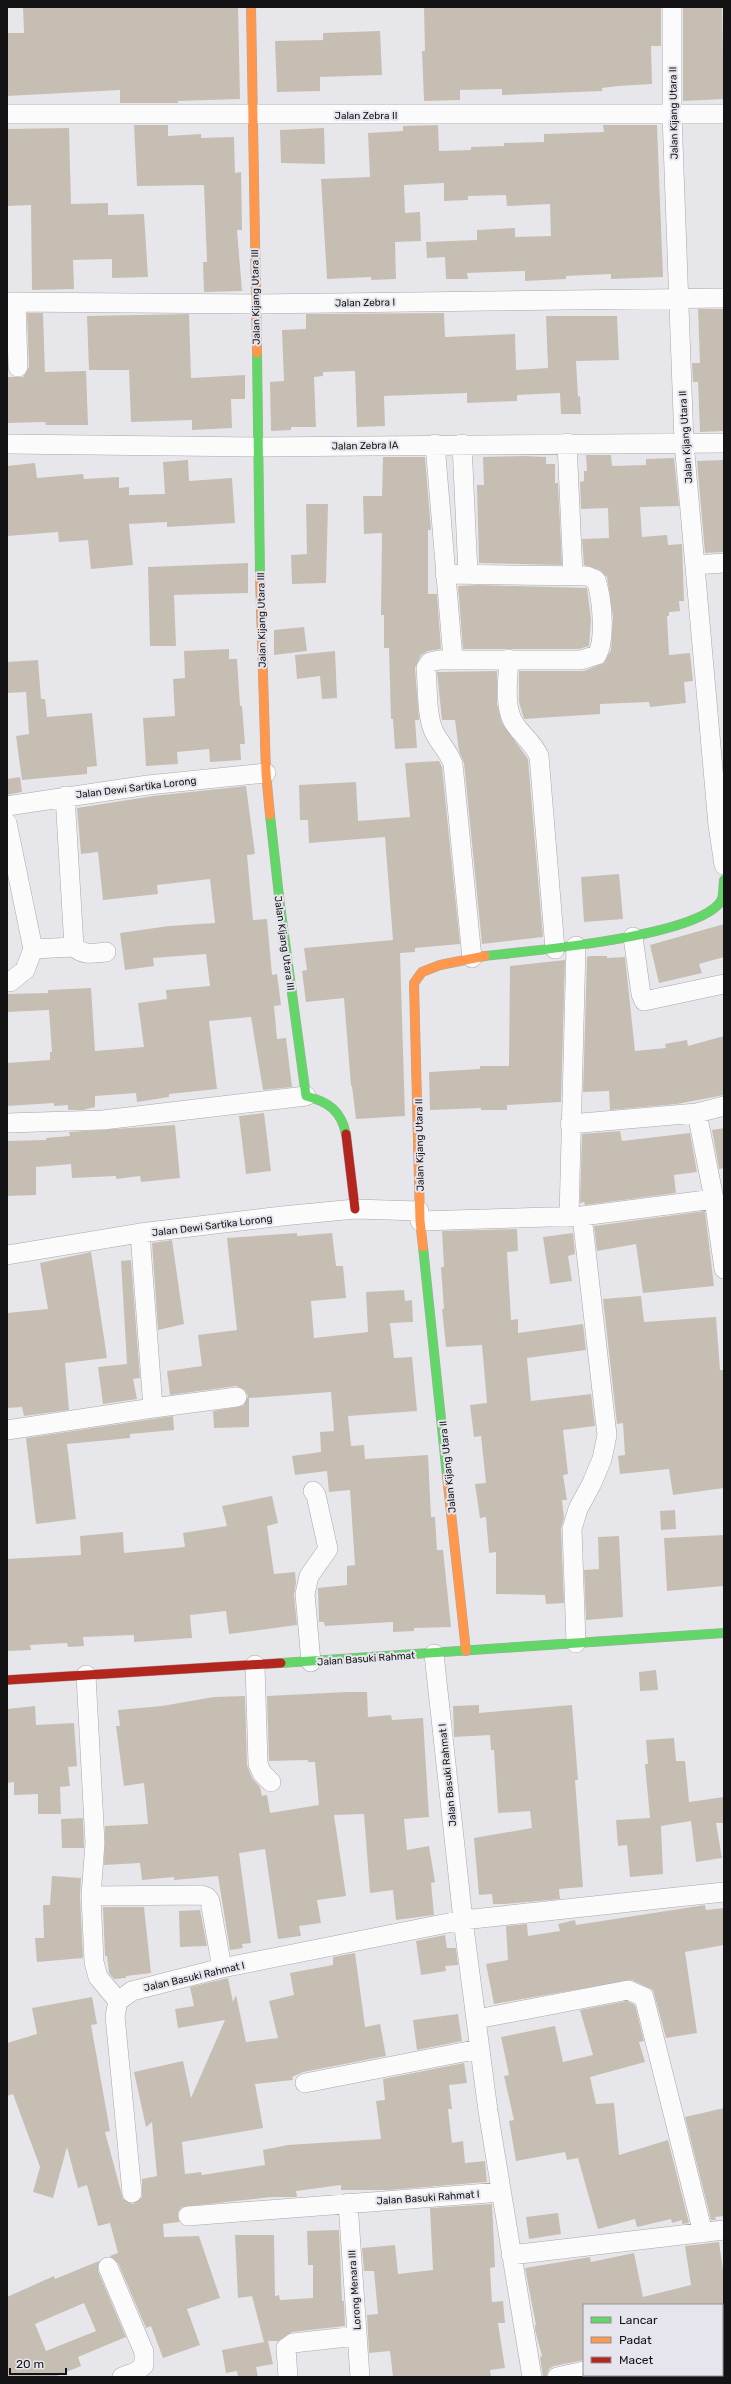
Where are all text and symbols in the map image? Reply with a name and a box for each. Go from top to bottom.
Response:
street label: Jalan Kijang Utara II [667,66,681,160]
street label: Jalan Zebra II [335,110,397,122]
street label: Jalan Kijang Utara III [249,249,263,345]
street label: Jalan Zebra I [335,296,395,310]
street label: Jalan Kijang Utara II [677,390,695,484]
street label: Jalan Zebra IA [332,439,399,453]
street label: Jalan Kijang Utara III [255,572,269,668]
street label: Jalan Dewi Sartika Lorong [75,775,197,801]
street label: Jalan Kijang Utara III [271,895,297,991]
street label: Jalan Kijang Utara II [413,1098,427,1192]
street label: Jalan Dewi Sartika Lorong [151,1213,273,1239]
street label: Jalan Kijang Utara II [437,1420,459,1514]
street label: Jalan Basuki Rahmat [317,1650,415,1668]
street label: Jalan Basuki Rahmat I [437,1723,459,1827]
street label: Jalan Basuki Rahmat I [143,1960,246,1994]
street label: Jalan Basuki Rahmat I [376,2188,480,2208]
street label: Lorong Menara III [346,2250,364,2330]
legend [583,2304,723,2376]
text: Lancar [619,2313,658,2327]
text: Padat [619,2333,652,2347]
scale bar [10,2350,66,2376]
text: Macet [619,2353,653,2367]
text: 20 m [16,2357,44,2371]

